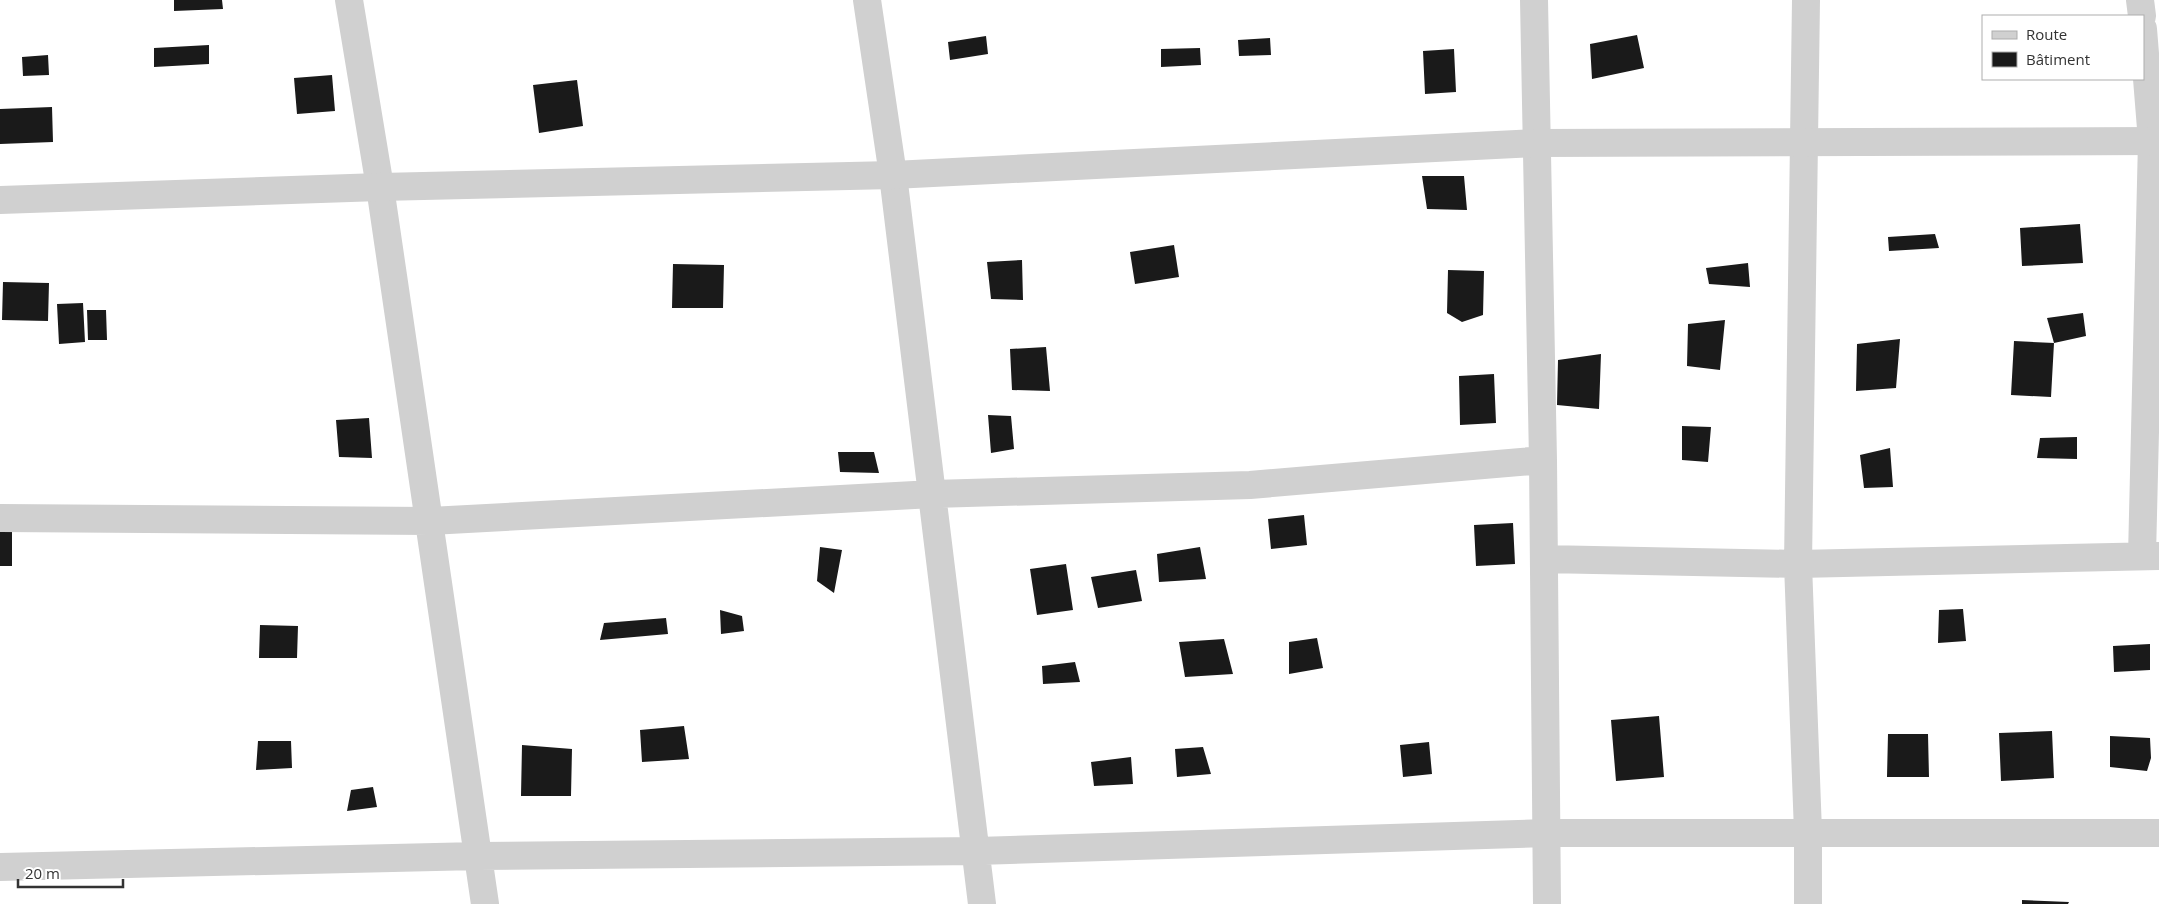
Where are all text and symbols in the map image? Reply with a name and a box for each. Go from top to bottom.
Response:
legend [1982,15,2144,80]
text: Route [2026,24,2067,44]
text: Bâtiment [2026,49,2090,69]
scale bar [18,856,122,888]
text: 20 m [25,863,60,883]

